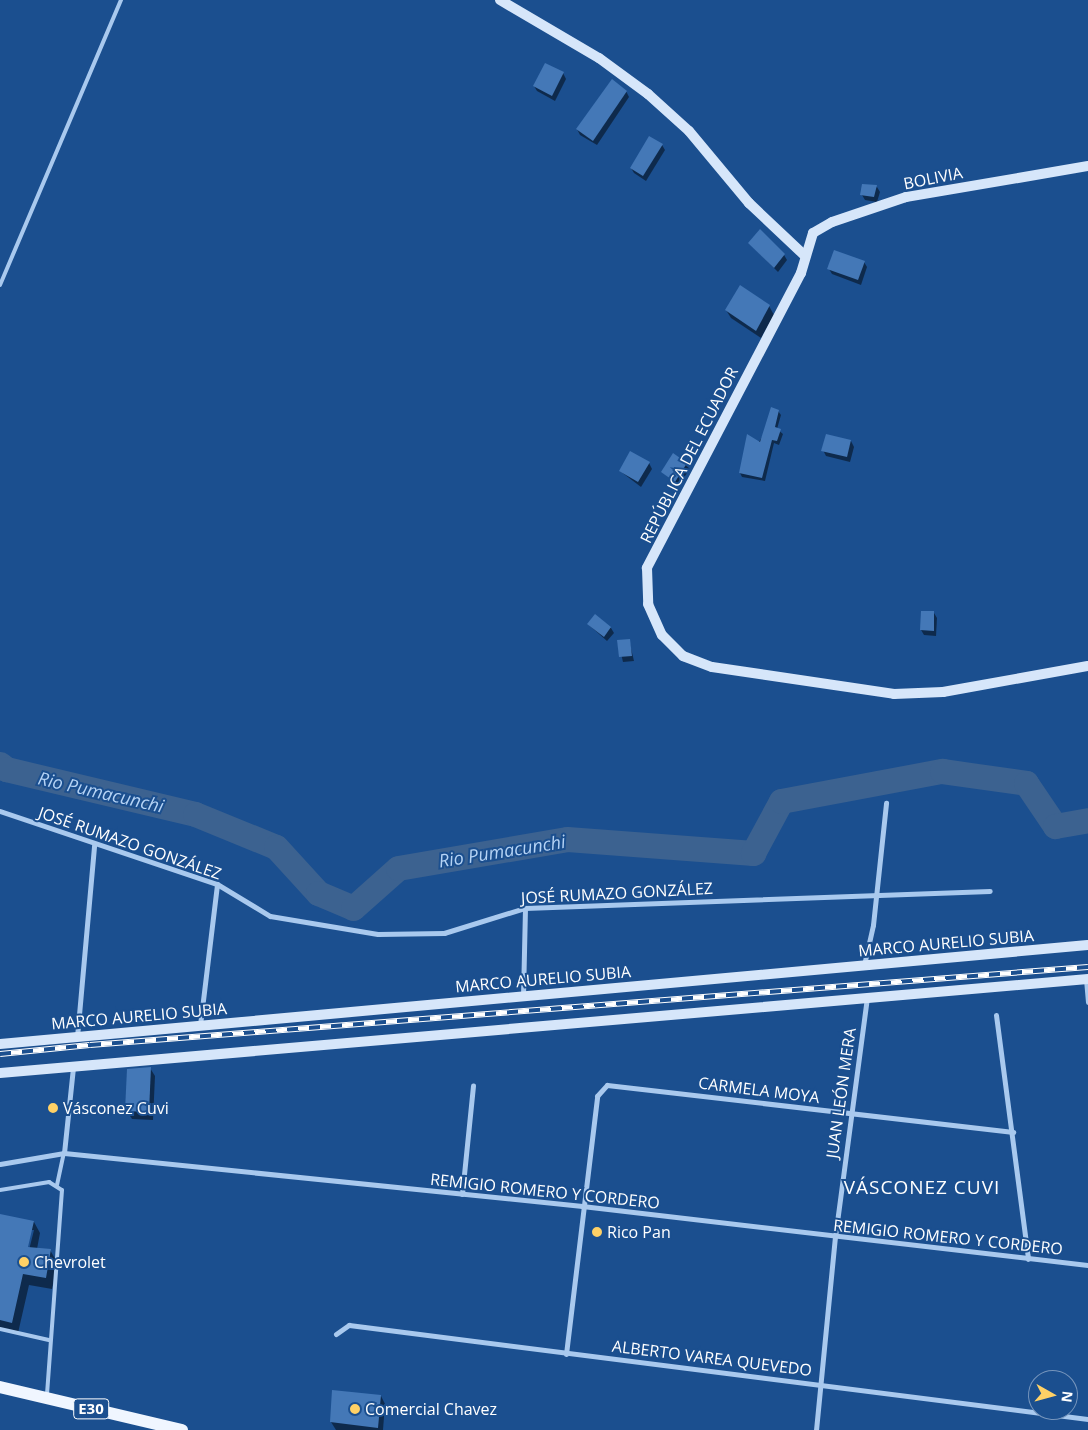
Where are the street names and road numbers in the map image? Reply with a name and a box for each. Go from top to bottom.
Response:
street label: BOLIVIA [902,163,964,193]
street label: REPÚBLICA DEL ECUADOR [636,364,742,546]
street label: JOSÉ RUMAZO GONZÁLEZ [36,803,224,883]
street label: JOSÉ RUMAZO GONZÁLEZ [521,878,713,908]
street label: MARCO AURELIO SUBIA [857,926,1035,960]
street label: MARCO AURELIO SUBIA [454,962,632,996]
street label: MARCO AURELIO SUBIA [50,999,228,1033]
street label: JUAN LEÓN MERA [822,1027,860,1159]
street label: CARMELA MOYA [697,1073,821,1107]
street label: REMIGIO ROMERO Y CORDERO [429,1169,661,1213]
street label: REMIGIO ROMERO Y CORDERO [832,1215,1064,1259]
street label: ALBERTO VAREA QUEVEDO [611,1336,813,1380]
road number: E30 [72,1396,110,1422]

